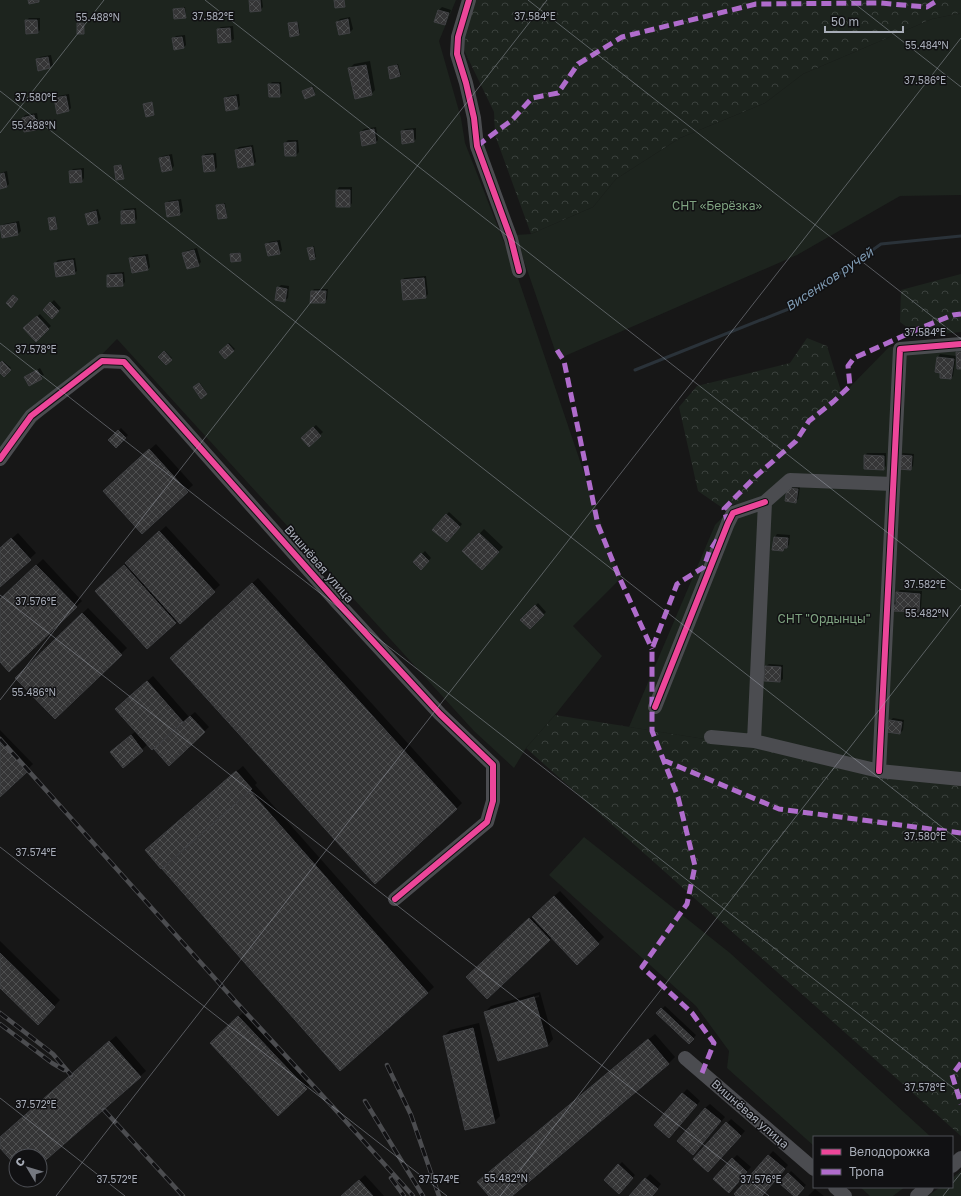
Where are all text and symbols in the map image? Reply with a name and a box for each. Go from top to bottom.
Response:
scale bar [825,8,903,34]
text: 37.582°E [192,10,234,22]
text: 37.584°E [514,10,556,22]
text: 55.488°N [76,11,120,23]
text: 50 m [831,14,859,29]
text: 55.484°N [905,39,949,51]
text: 37.586°E [904,74,946,86]
text: 37.580°E [15,91,57,103]
text: 55.488°N [12,119,56,131]
park label: СНТ «Берёзка» [672,198,762,213]
water label: Висенков ручей [782,243,877,314]
text: 37.584°E [904,326,946,338]
text: 37.578°E [15,343,57,355]
street label: Вишнёвая улица [282,522,357,606]
text: 37.582°E [904,578,946,590]
text: 37.576°E [15,595,57,607]
text: 55.482°N [905,607,949,619]
park label: СНТ "Ордынцы" [778,611,870,626]
text: 55.486°N [12,686,56,698]
text: 37.580°E [904,830,946,842]
text: 37.574°E [16,846,56,858]
street label: Вишнёвая улица [708,1076,792,1151]
text: 37.578°E [904,1081,946,1093]
text: 37.572°E [15,1098,57,1110]
legend [813,1136,953,1188]
text: Велодорожка [849,1144,930,1159]
north arrow [8,1148,48,1188]
text: С [12,1154,27,1169]
text: Тропа [849,1164,884,1179]
text: 55.482°N [484,1172,528,1184]
text: 37.572°E [96,1173,138,1185]
text: 37.574°E [419,1173,459,1185]
text: 37.576°E [740,1173,782,1185]

